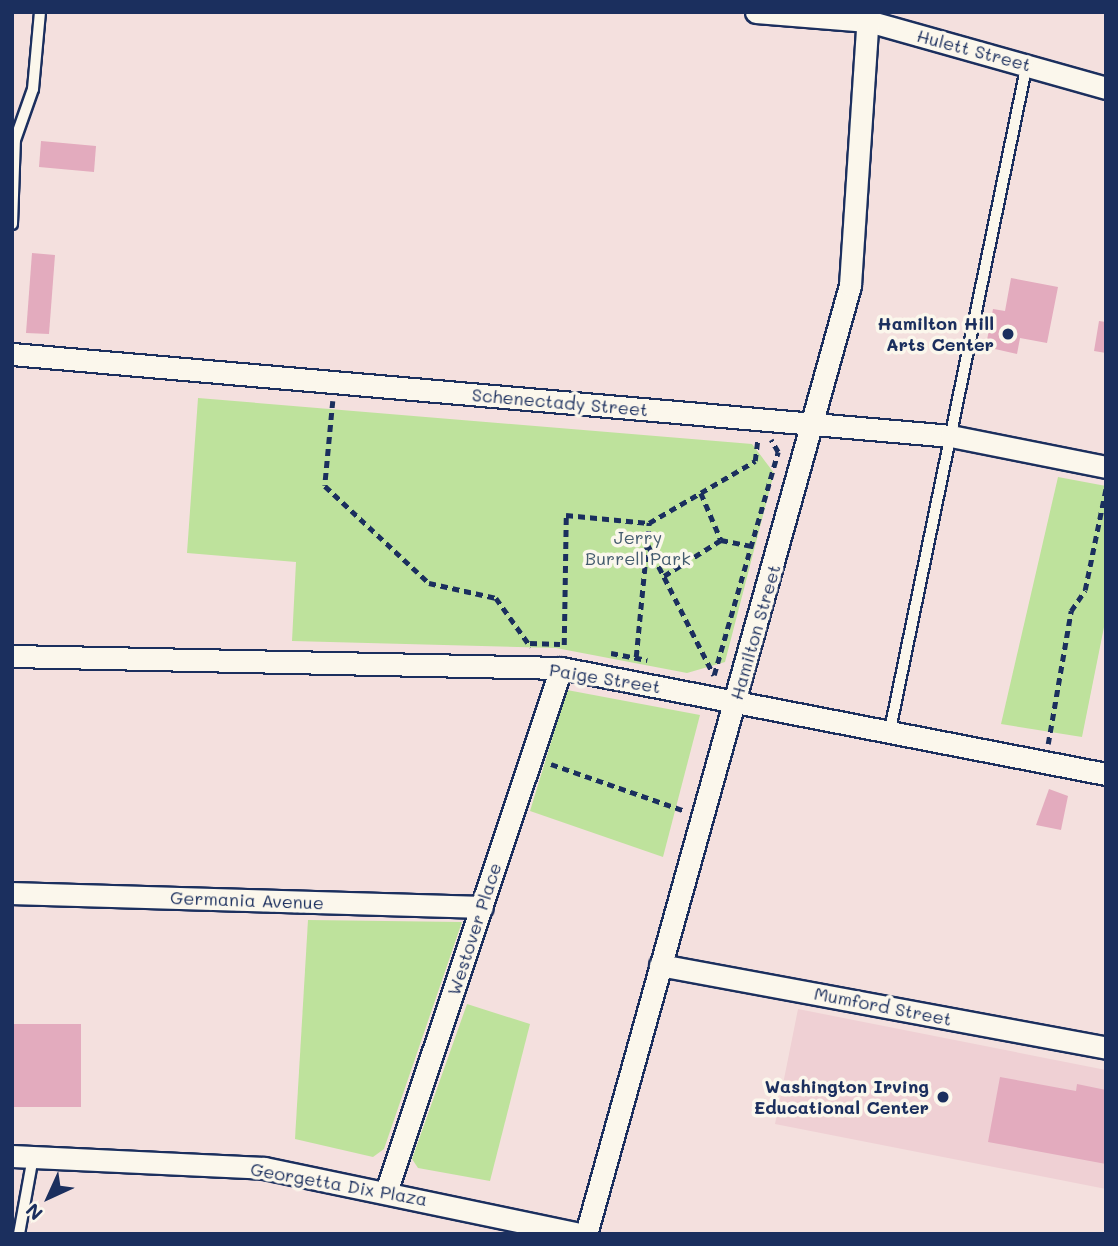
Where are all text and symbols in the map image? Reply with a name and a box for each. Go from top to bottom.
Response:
street label: Hulett Street [915,24,1033,76]
place label: Hamilton Hill Arts Center [877,313,994,356]
marker: Hamilton Hill Arts Center [1000,326,1016,342]
street label: Schenectady Street [471,384,649,420]
park label: Jerry Burrell Park [585,527,691,570]
street label: Hamilton Street [725,562,785,702]
street label: Paige Street [548,659,662,697]
street label: Westover Place [442,860,506,998]
street label: Germania Avenue [170,887,324,913]
street label: Mumford Street [812,982,954,1030]
place label: Washington Irving Educational Center [754,1076,929,1118]
marker: Washington Irving Educational Center [935,1089,951,1105]
street label: Georgetta Dix Plaza [249,1158,429,1210]
north arrow [14,1162,84,1232]
text: N [20,1198,48,1226]

